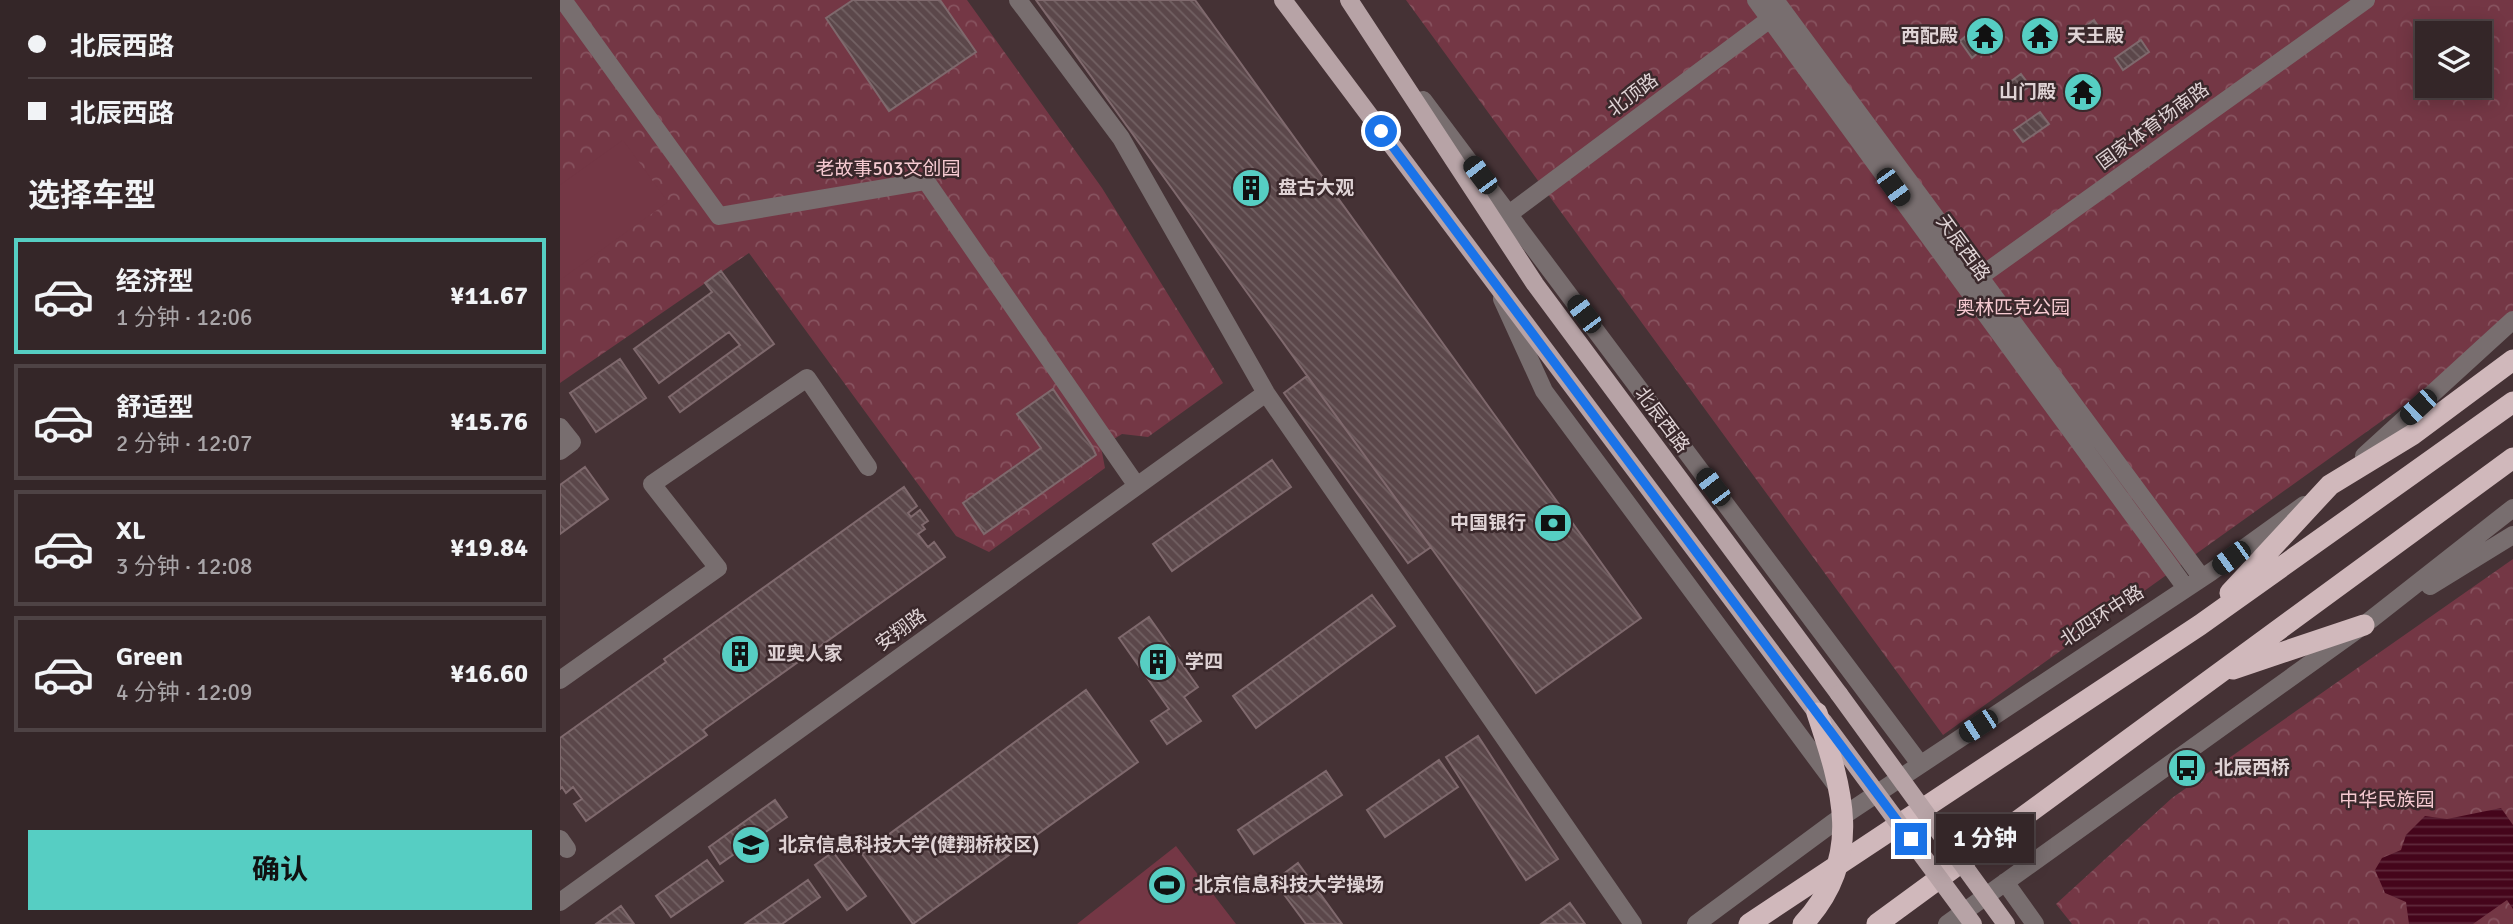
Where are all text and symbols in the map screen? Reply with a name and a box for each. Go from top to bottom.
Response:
temple icon: 西配殿 [1964,15,2006,57]
temple icon: 天王殿 [2019,15,2061,57]
map controls [2415,21,2492,98]
button: layers [2415,21,2492,98]
place label: 西配殿 [1901,24,1958,48]
place label: 天王殿 [2067,24,2124,48]
text: 北辰西路 [70,31,174,63]
street label: 北顶路 [1603,68,1663,122]
temple icon: 山门殿 [2062,71,2104,113]
street label: 国家体育场南路 [2092,77,2214,175]
place label: 山门殿 [1999,80,2056,104]
text: 北辰西路 [70,98,174,130]
route start [1365,115,1397,147]
car [1459,152,1502,198]
park label: 老故事503文创园 [816,157,960,181]
car [1873,164,1914,210]
building icon: 盘古大观 [1230,167,1272,209]
text: 选择车型 [28,176,156,215]
place label: 盘古大观 [1278,176,1354,200]
street label: 天辰西路 [1931,210,1995,286]
icon: car [32,265,95,328]
text: 经济型 [116,266,194,298]
text: ¥11.67 [450,280,528,312]
car [1563,291,1606,337]
park label: 奥林匹克公园 [1956,296,2070,320]
text: 1 分钟 · 12:06 [116,303,252,332]
street label: 北辰西路 [1630,382,1694,458]
car [2396,385,2441,429]
icon: car [32,391,95,454]
text: 舒适型 [116,392,194,424]
text: ¥15.76 [450,406,528,438]
text: 2 分钟 · 12:07 [116,429,252,458]
car [1692,464,1735,510]
bank icon: 中国银行 [1532,502,1574,544]
place label: 中国银行 [1450,511,1526,535]
text: XL [116,515,146,547]
icon: car [32,517,95,580]
text: ¥19.84 [450,532,528,564]
car [2208,537,2255,579]
text: 3 分钟 · 12:08 [116,552,252,581]
street label: 北四环中路 [2056,580,2148,652]
street label: 安翔路 [871,604,931,656]
building icon: 亚奥人家 [719,633,761,675]
text: Green [116,641,183,673]
building icon: 学四 [1137,641,1179,683]
place label: 亚奥人家 [767,642,843,666]
icon: car [32,643,95,706]
place label: 学四 [1185,650,1223,674]
text: ¥16.60 [450,658,528,690]
text: 4 分钟 · 12:09 [116,678,252,707]
car [1955,706,2002,746]
bus stop icon: 北辰西桥 [2166,747,2208,789]
place label: 北辰西桥 [2214,756,2290,780]
park label: 中华民族园 [2339,788,2435,812]
callout: 1 分钟 [1936,814,2034,864]
route end [1895,823,1927,855]
school or university icon: 北京信息科技大学(健翔桥校区) [730,824,772,866]
text: 1 分钟 [1953,824,2017,853]
button: 确认 [28,830,532,910]
place label: 北京信息科技大学(健翔桥校区) [778,833,1039,857]
sports icon: 北京信息科技大学操场 [1146,864,1188,906]
place label: 北京信息科技大学操场 [1194,873,1384,897]

